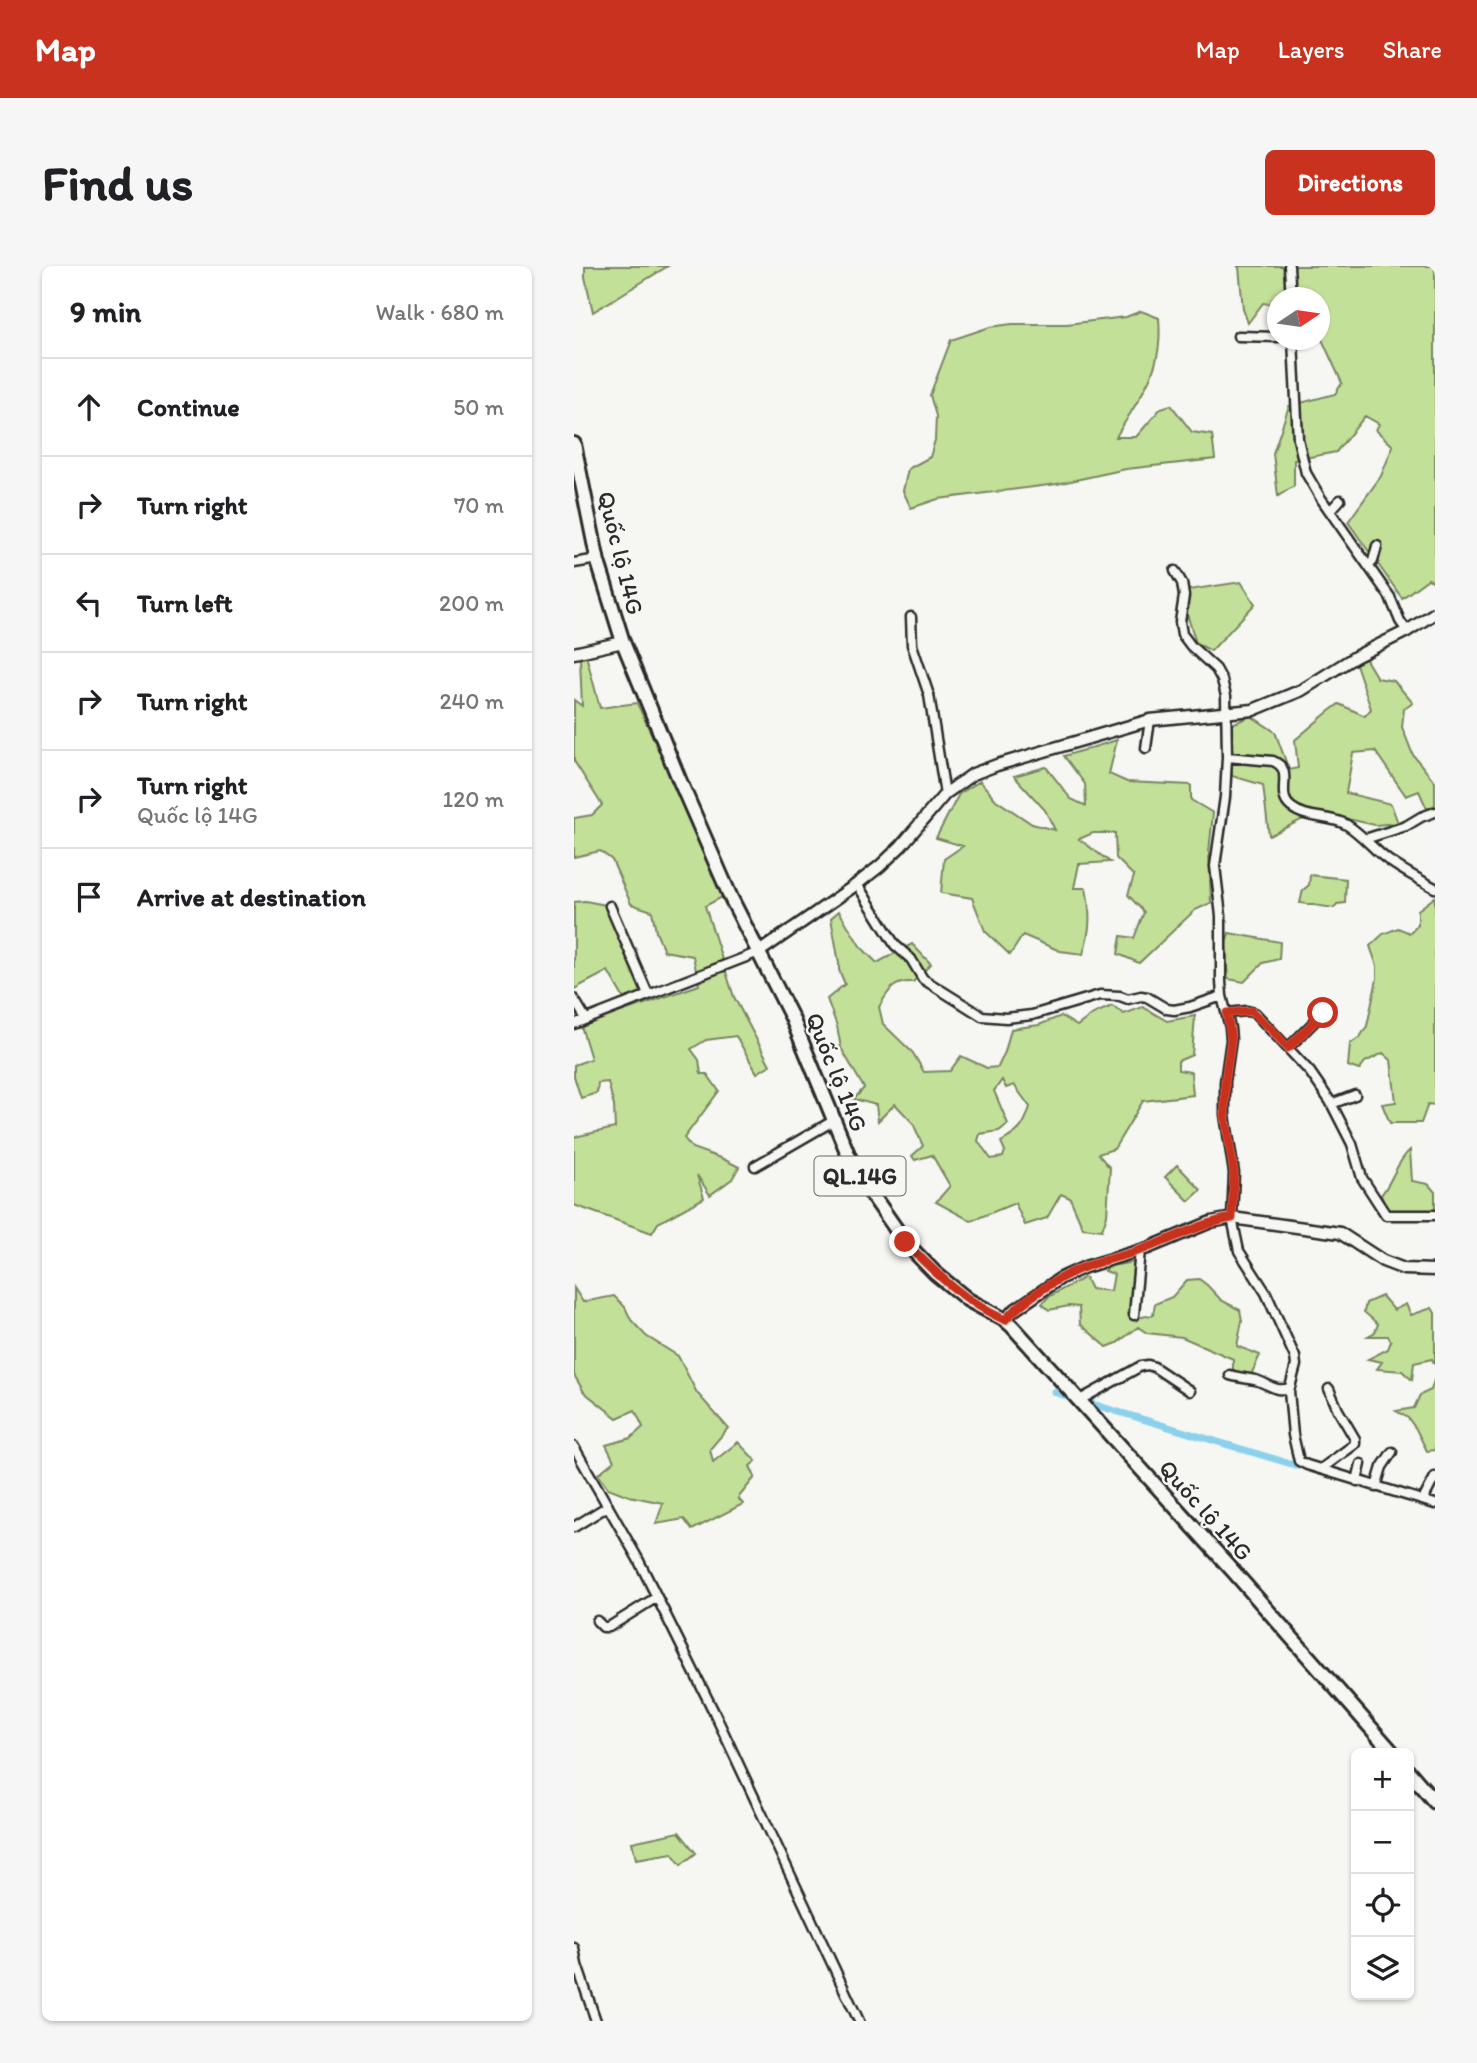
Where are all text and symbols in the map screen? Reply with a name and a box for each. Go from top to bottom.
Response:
text: Map [35,30,96,69]
text: Map [1196,35,1240,64]
text: Layers [1278,35,1345,64]
text: Share [1383,35,1442,64]
button: Directions [1265,150,1435,215]
text: Find us [42,153,193,212]
north arrow [1267,287,1330,350]
text: 9 min [70,293,141,330]
text: Walk · 680 m [376,298,504,326]
icon: ahead [70,388,108,426]
text: Continue [137,391,240,423]
text: 50 m [453,393,504,421]
icon: right [70,486,108,524]
street label: Quốc lộ 14G [592,488,650,618]
text: Turn right [137,489,248,521]
text: 70 m [454,491,504,519]
icon: left [70,584,108,622]
text: Turn left [137,587,233,619]
text: 200 m [439,589,504,617]
icon: right [70,682,108,720]
text: Turn right [137,685,248,717]
text: 240 m [439,687,504,715]
text: Turn right [137,769,248,801]
icon: right [70,780,108,818]
text: 120 m [443,785,504,813]
text: Quốc lộ 14G [137,801,258,829]
icon: arrive [70,878,108,916]
text: Arrive at destination [137,881,366,913]
route start [1307,997,1338,1028]
street label: Quốc lộ 14G [800,1008,874,1136]
road number: QL.14G [814,1156,906,1196]
route end [889,1226,920,1257]
street label: Quốc lộ 14G [1153,1453,1259,1567]
map controls [1351,1748,1414,2000]
button: + [1351,1748,1414,1811]
button: − [1351,1811,1414,1874]
button: locate [1351,1874,1414,1937]
button: layers [1351,1937,1414,2000]

